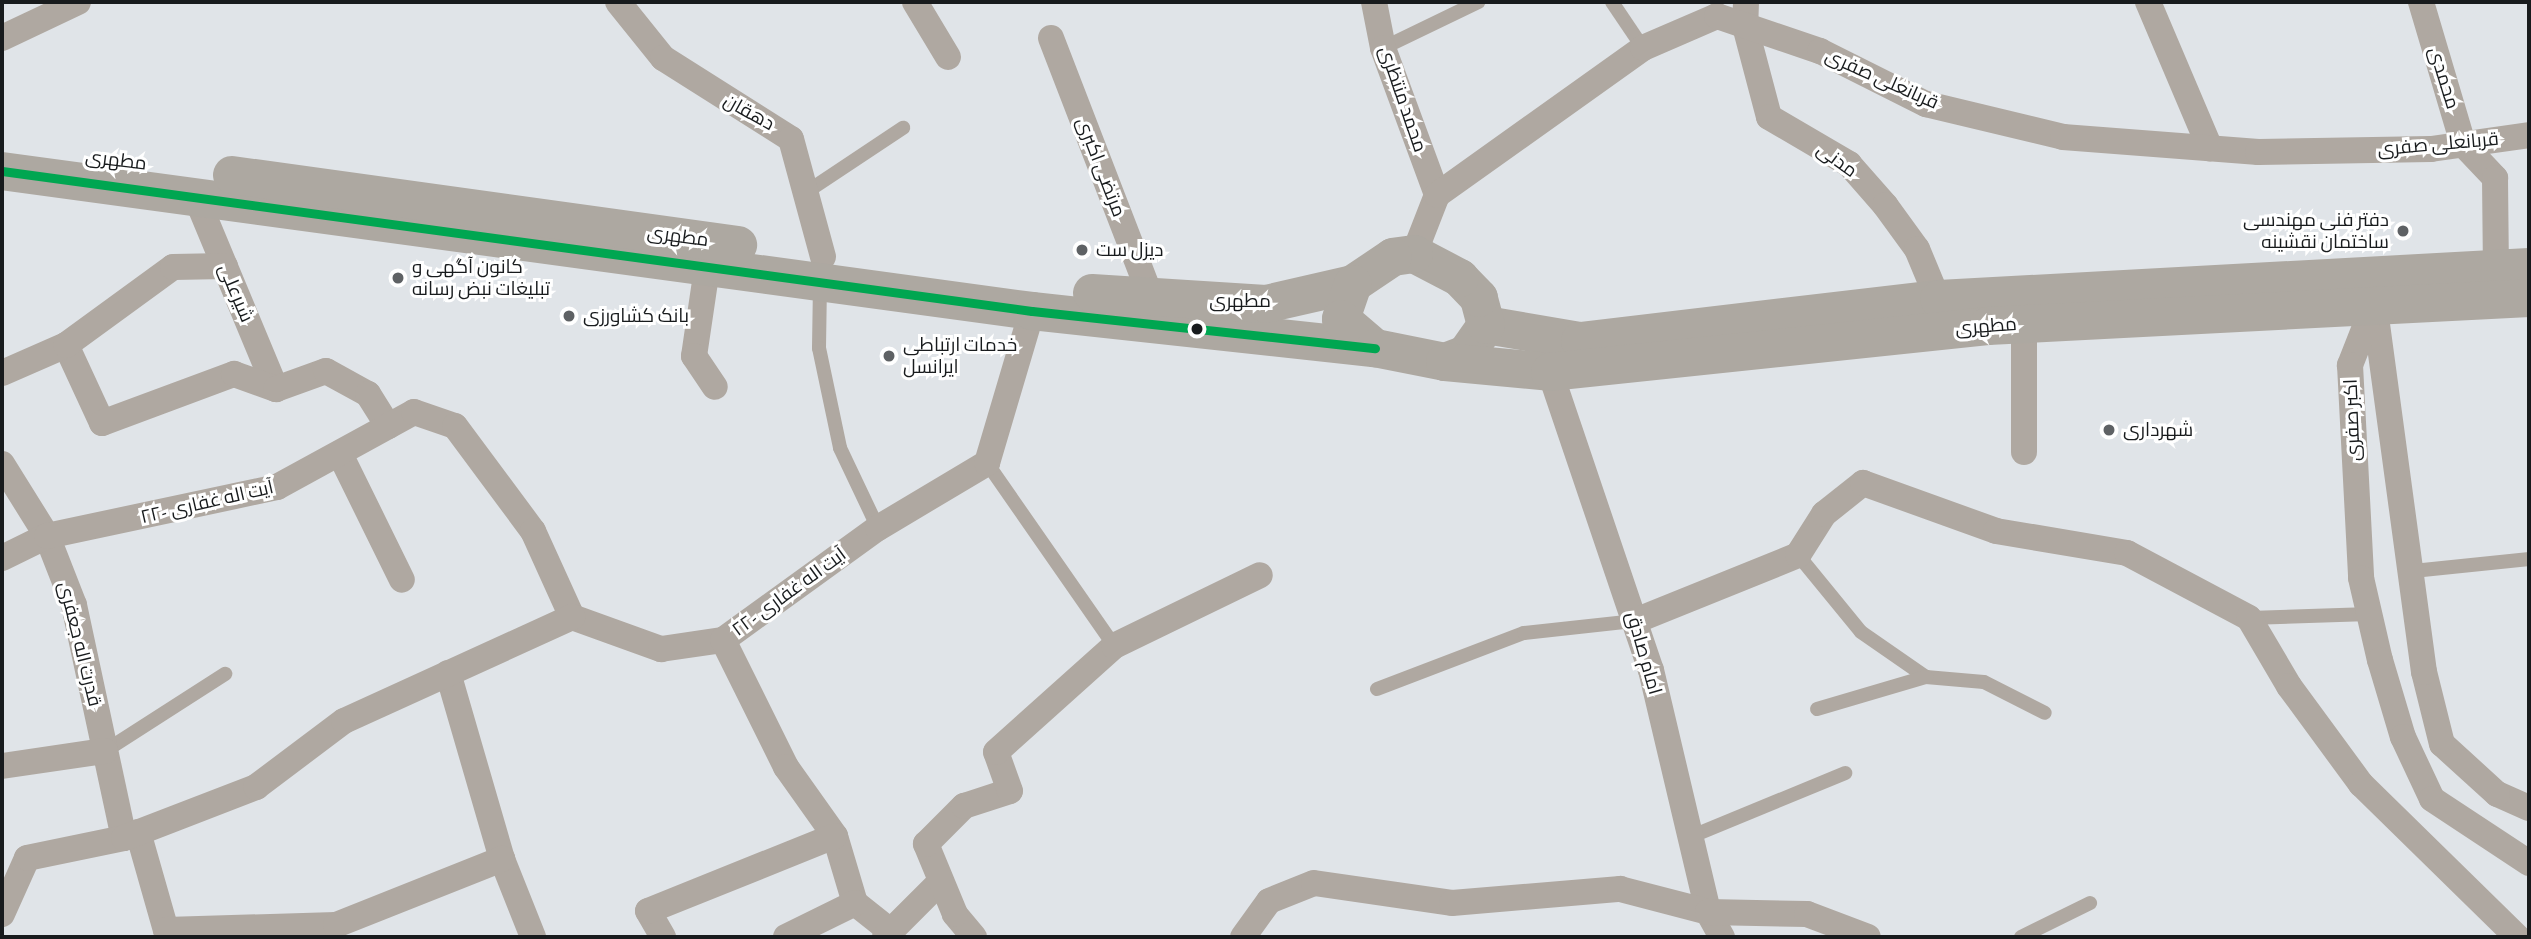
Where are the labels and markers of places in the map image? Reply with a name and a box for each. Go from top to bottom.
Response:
place label: دفتر فنی مهندسی ساختمان نقشینه [2243,209,2389,253]
marker: دفتر فنی مهندسی ساختمان نقشینه [2395,223,2411,239]
place label: دیزل ست [1096,239,1163,261]
marker: دیزل ست [1074,242,1090,258]
place label: کانون آگهی و تبلیغات نبض رسانه [412,256,550,300]
marker: کانون آگهی و تبلیغات نبض رسانه [390,270,406,286]
place label: بانک کشاورزی [583,305,689,327]
marker: بانک کشاورزی [561,308,577,324]
unlabelled marker [1190,322,1204,336]
place label: خدمات ارتباطی ایرانسل [903,334,1017,378]
marker: خدمات ارتباطی ایرانسل [881,348,897,364]
place label: شهرداری [2123,419,2193,441]
marker: شهرداری [2101,422,2117,438]

